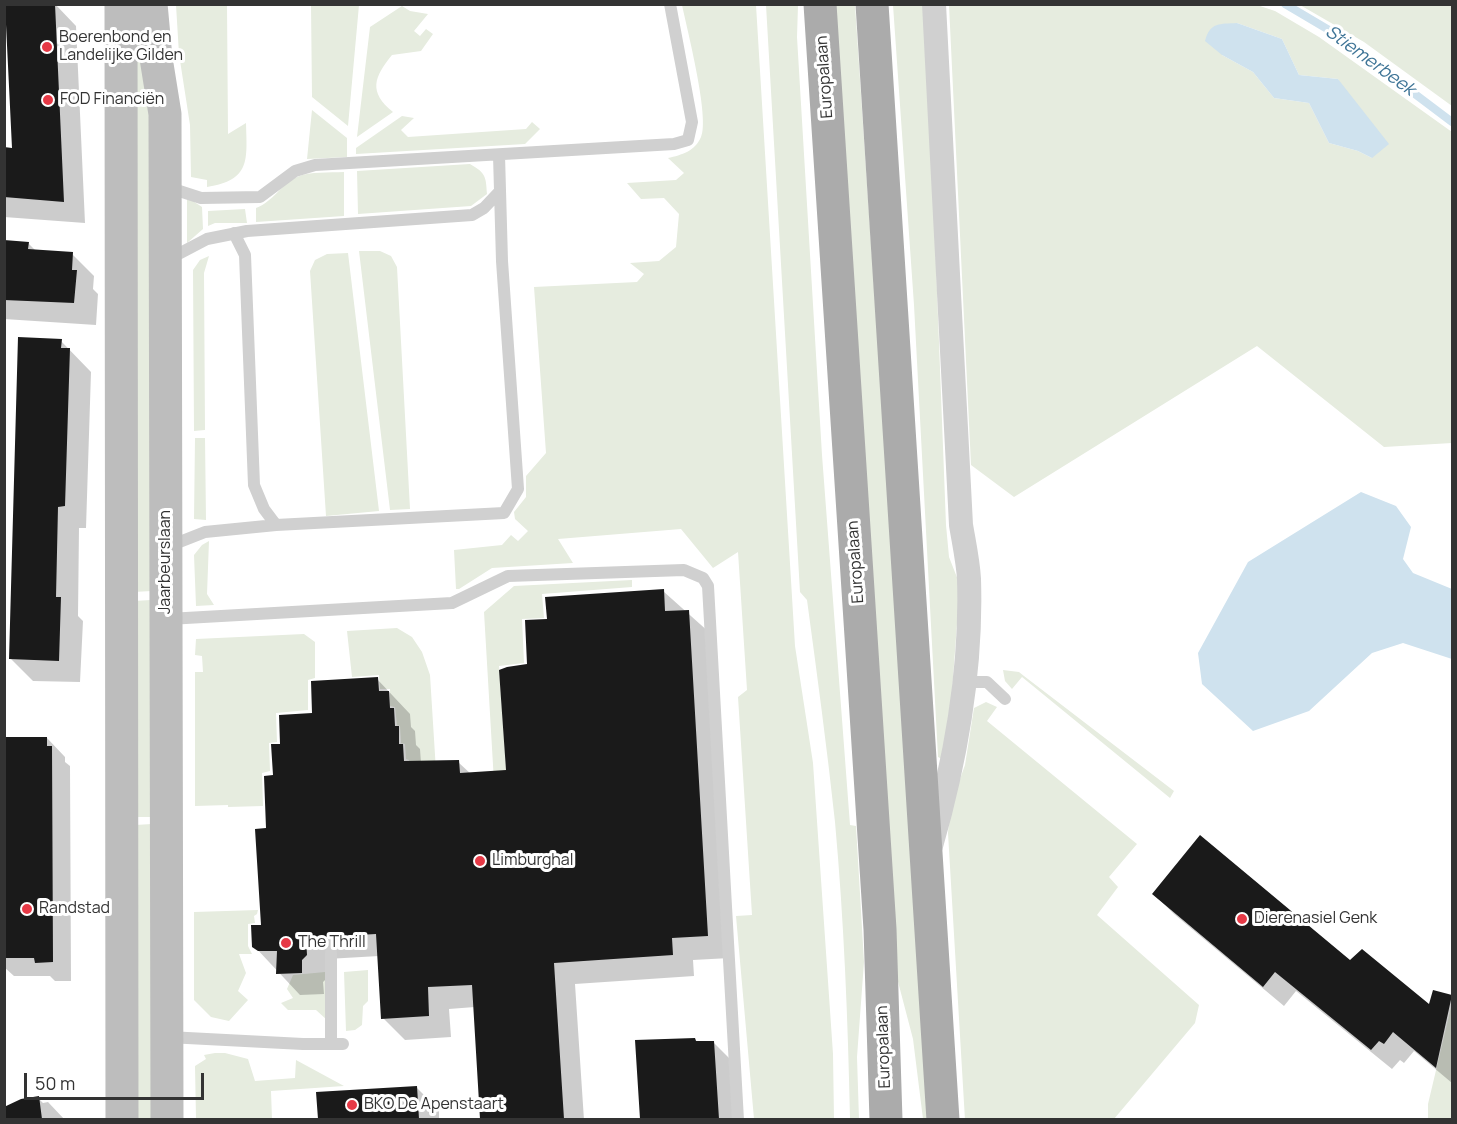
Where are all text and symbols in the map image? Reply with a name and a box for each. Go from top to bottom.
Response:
water label: Stiemerbeek [1321,21,1419,101]
place label: Boerenbond en Landelijke Gilden [59,28,183,66]
street label: Europalaan [813,35,837,119]
marker: Boerenbond en Landelijke Gilden [40,40,54,54]
place label: FOD Financiën [60,90,164,110]
marker: FOD Financiën [41,93,55,107]
street label: Jaarbeurslaan [156,510,176,614]
street label: Europalaan [844,520,868,604]
place label: Limburghal [492,851,573,871]
marker: Limburghal [473,854,487,868]
place label: Randstad [39,899,110,919]
marker: Randstad [20,902,34,916]
place label: Dierenasiel Genk [1254,909,1377,929]
marker: Dierenasiel Genk [1235,912,1249,926]
place label: The Thrill [298,933,366,953]
marker: The Thrill [279,936,293,950]
street label: Europalaan [873,1005,895,1089]
scale bar [27,1061,207,1099]
text: 50 m [35,1071,75,1095]
place label: BKO De Apenstaart [364,1095,504,1115]
marker: BKO De Apenstaart [345,1098,359,1112]

